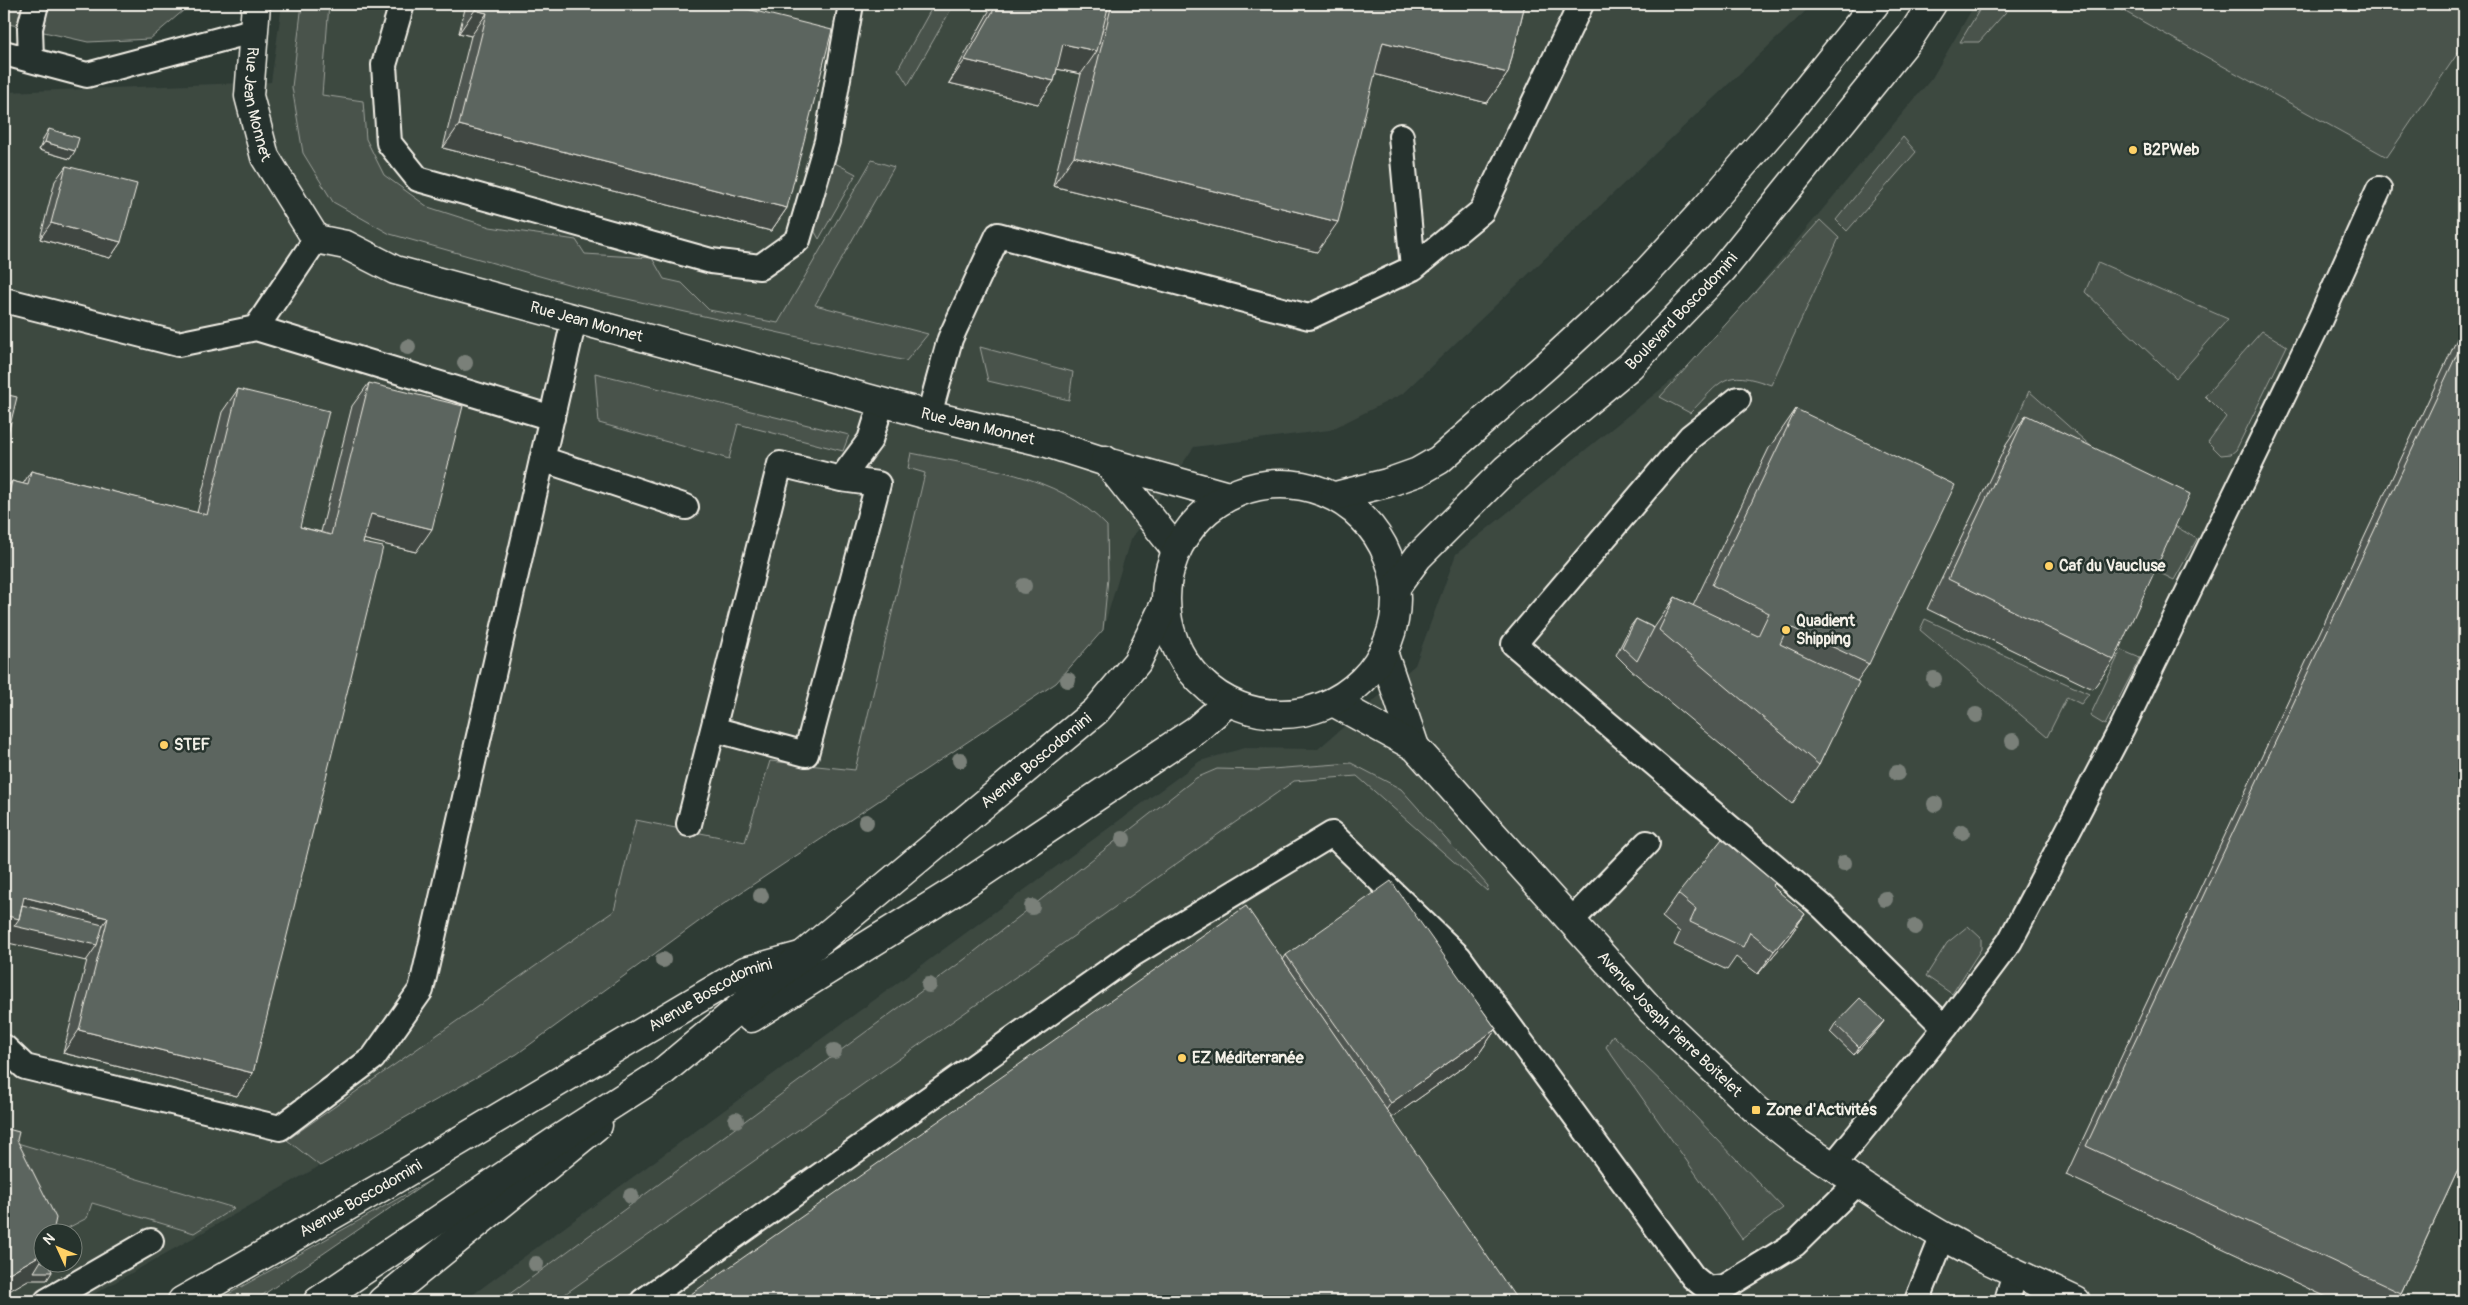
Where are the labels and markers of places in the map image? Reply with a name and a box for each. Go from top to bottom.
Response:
place label: B2PWeb [2143,140,2199,160]
marker: B2PWeb [2127,144,2139,156]
place label: Caf du Vaucluse [2059,556,2167,576]
marker: Caf du Vaucluse [2043,560,2055,572]
place label: Quadient Shipping [1796,611,1855,649]
marker: Quadient Shipping [1780,624,1792,636]
place label: STEF [174,735,211,755]
marker: STEF [158,739,170,751]
place label: EZ Méditerranée [1192,1048,1305,1068]
marker: EZ Méditerranée [1176,1052,1188,1064]
place label: Zone d'Activités [1766,1100,1877,1120]
marker: Zone d'Activités [1750,1104,1762,1116]

